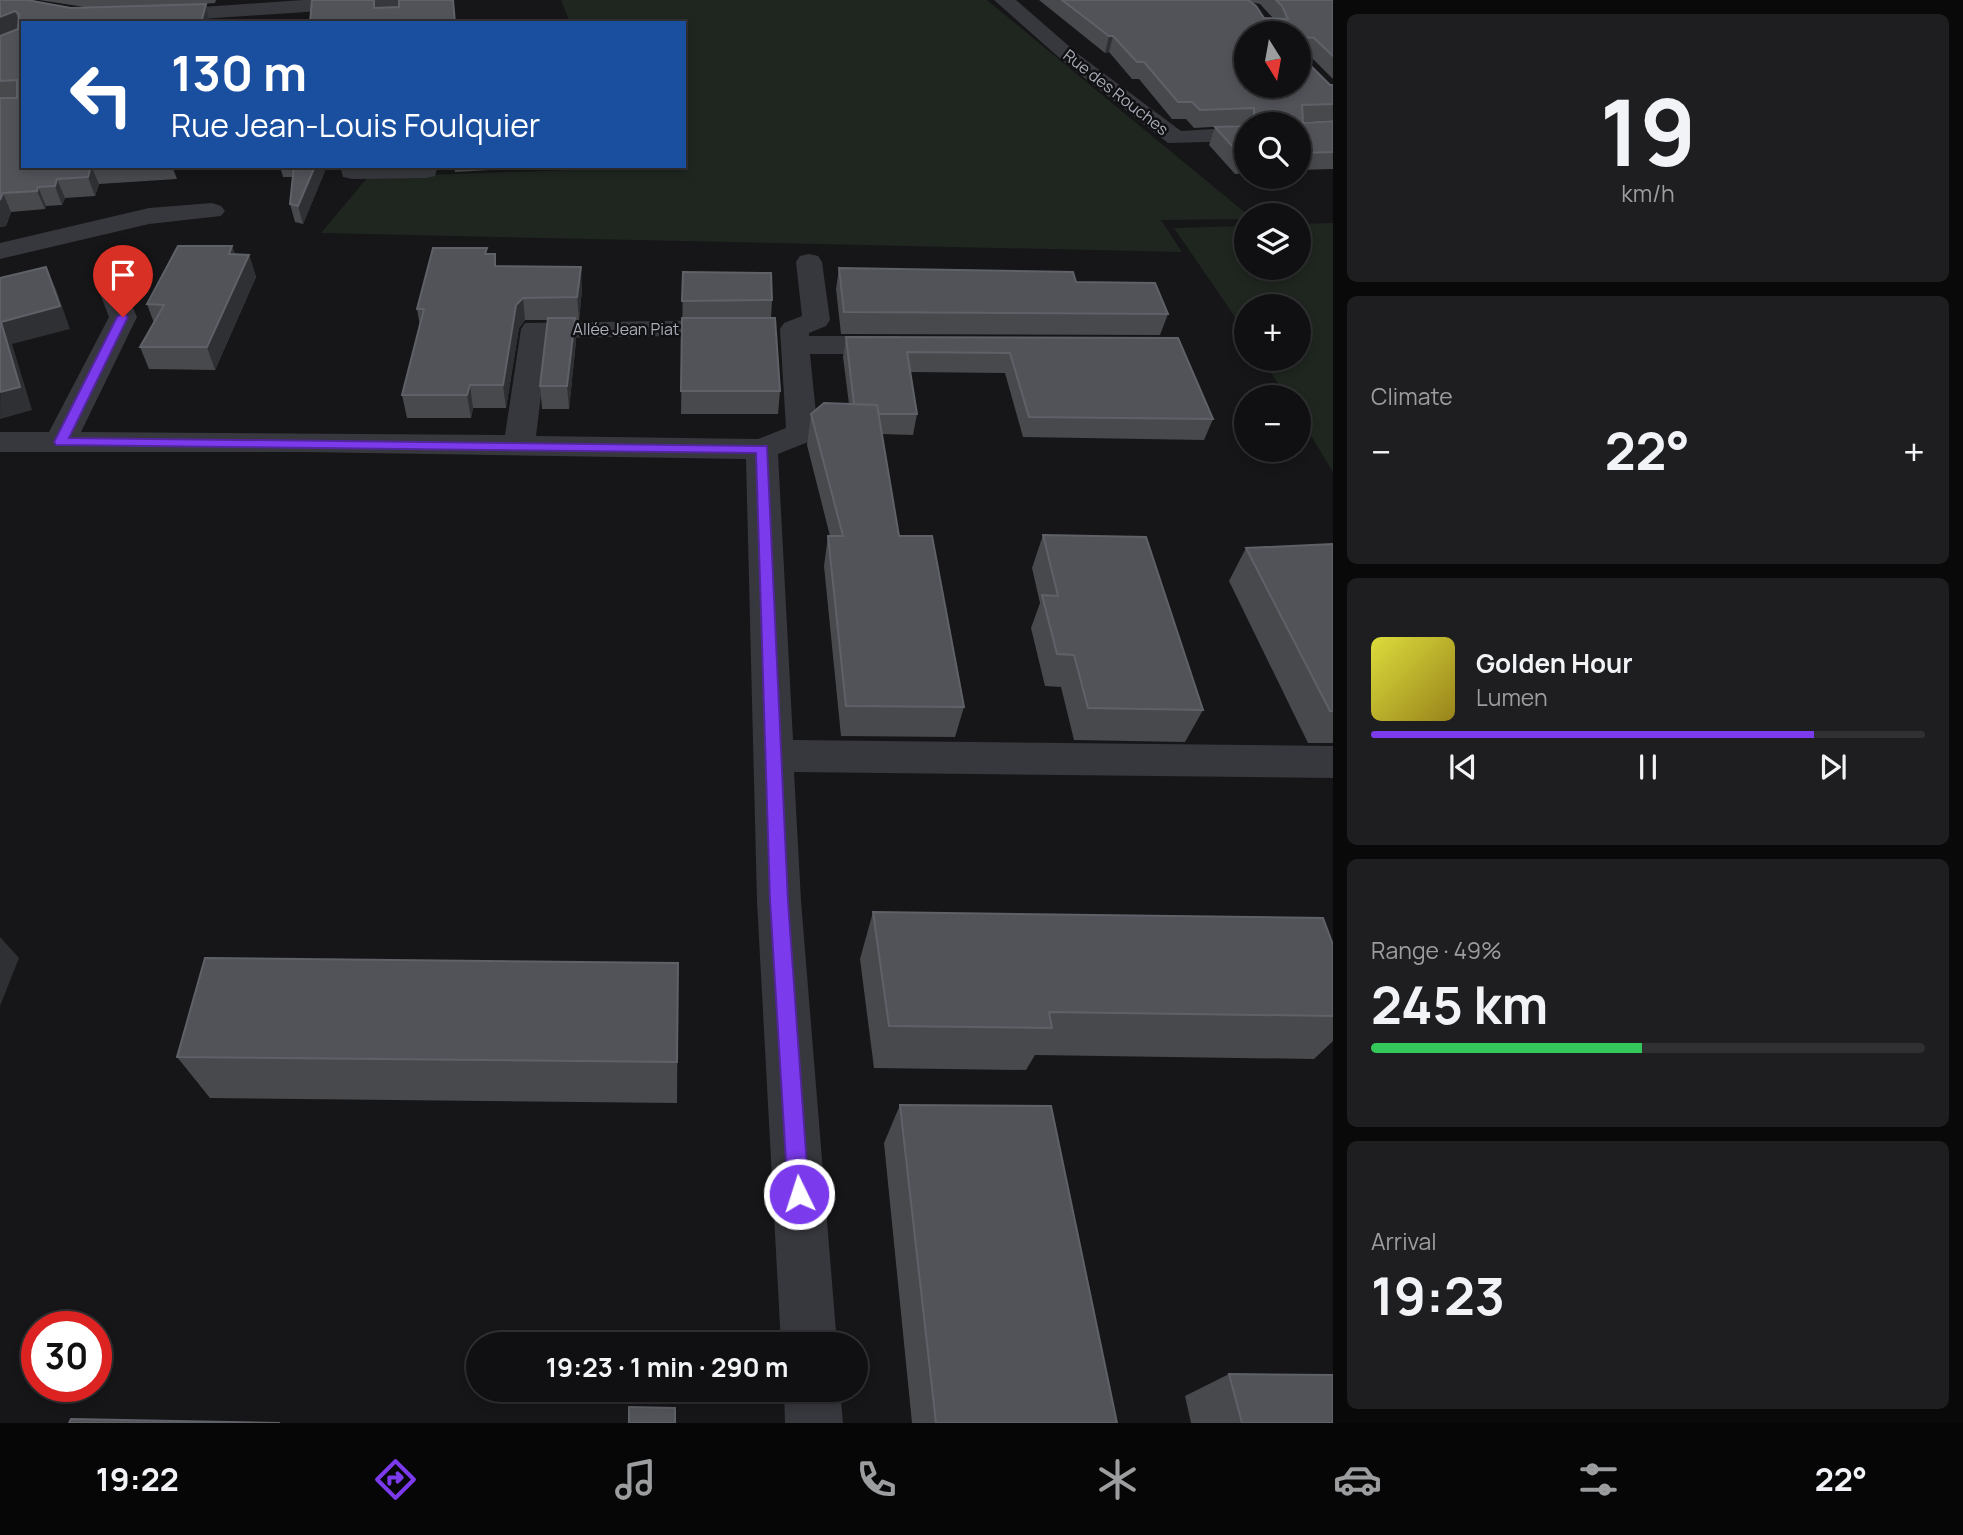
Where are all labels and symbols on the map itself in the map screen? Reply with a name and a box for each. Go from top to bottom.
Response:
north arrow [1234,21,1311,98]
street label: Rue des Rouches [1059,44,1173,140]
pin [93,245,153,317]
street label: Allée Jean Piat [573,318,679,340]
position arrow [762,1157,836,1231]
speed limit sign: 30 [21,1311,112,1402]

